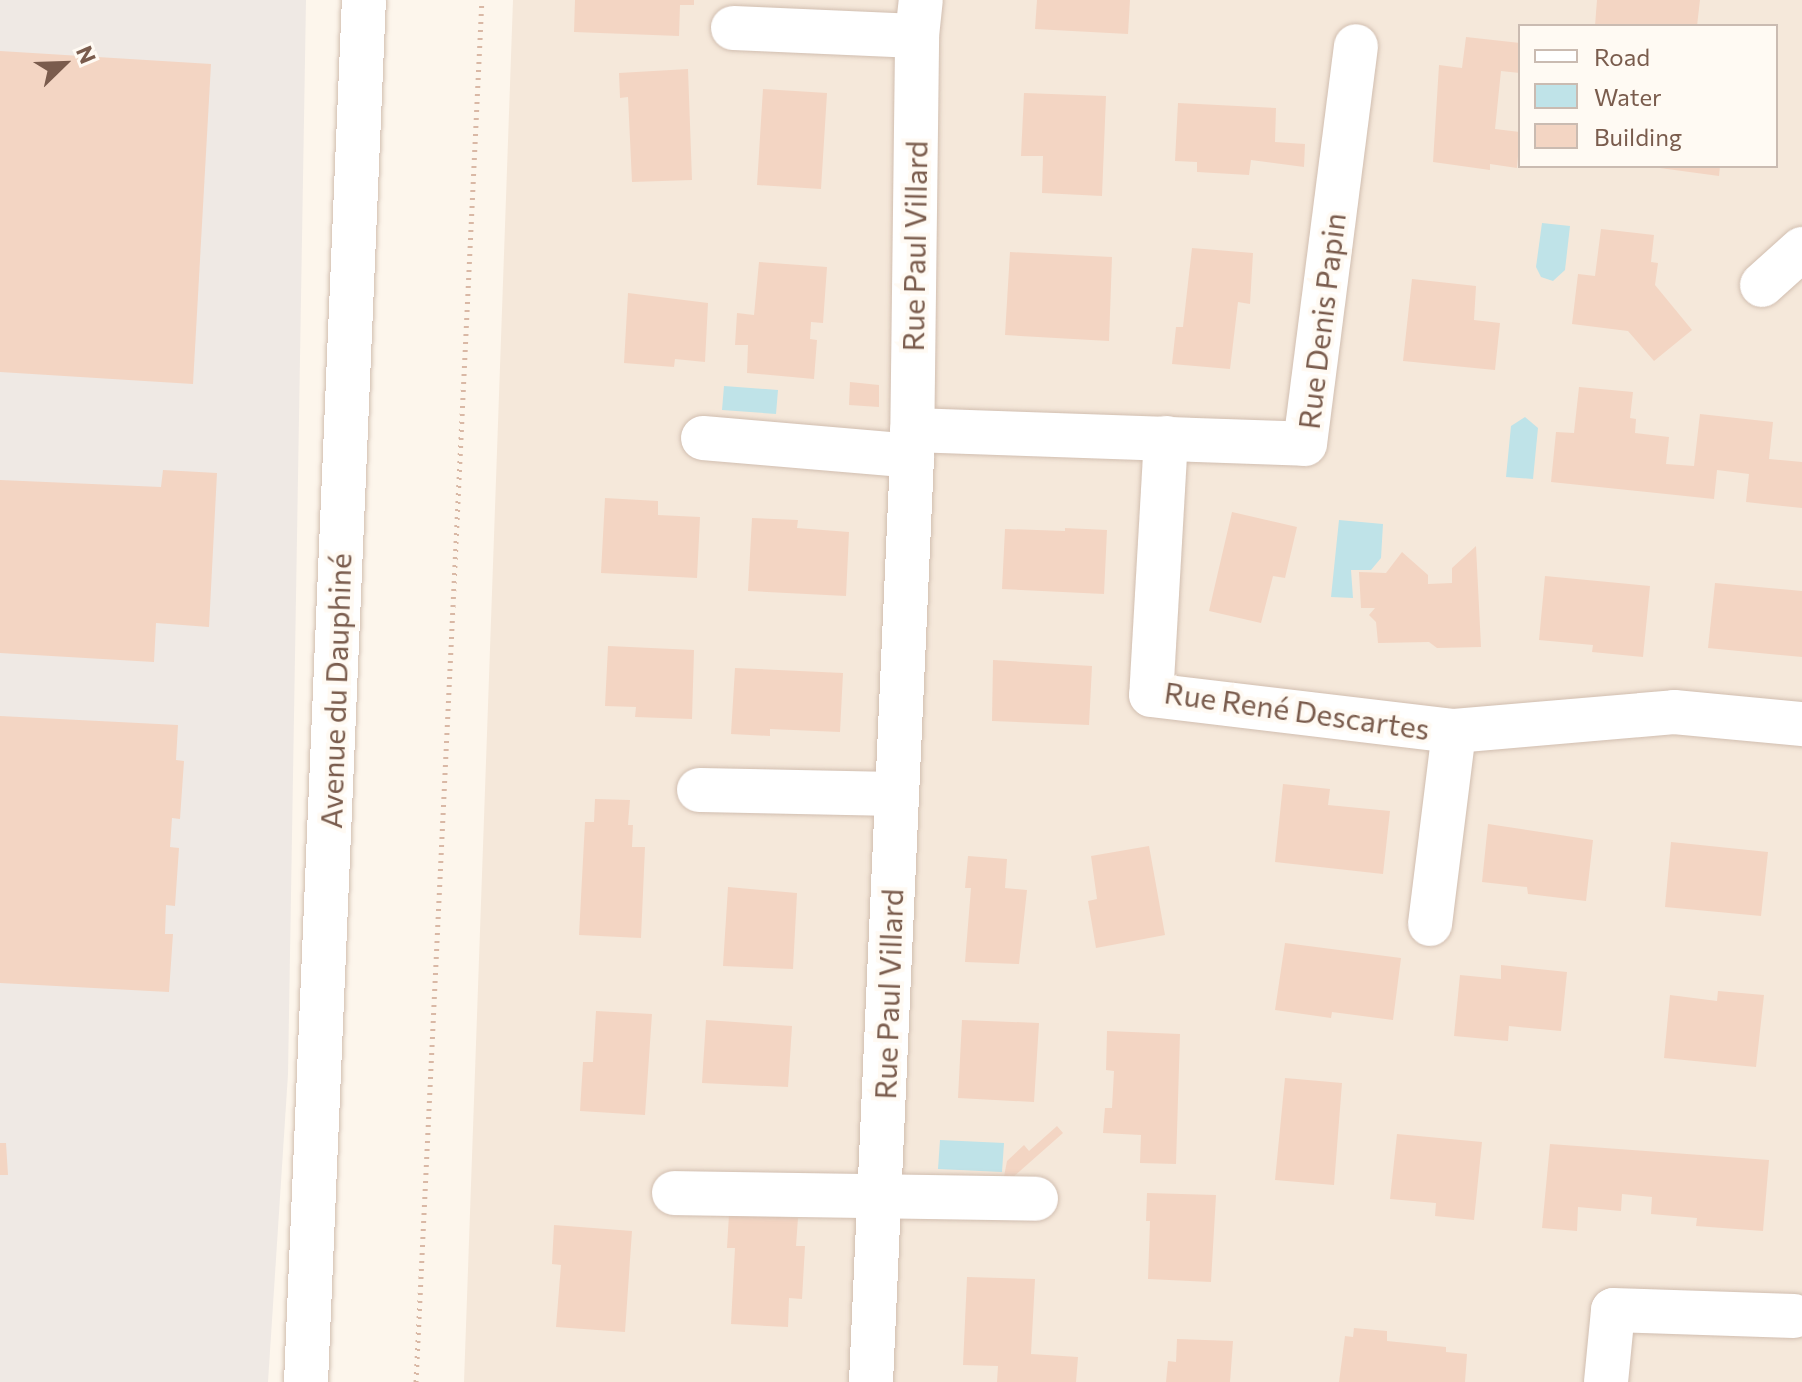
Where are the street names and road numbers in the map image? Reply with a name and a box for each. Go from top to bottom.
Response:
street label: Rue Paul Villard [894,140,934,352]
street label: Rue Denis Papin [1290,211,1352,431]
street label: Avenue du Dauphiné [312,553,358,829]
street label: Rue René Descartes [1162,674,1432,746]
street label: Rue Paul Villard [866,888,910,1100]

